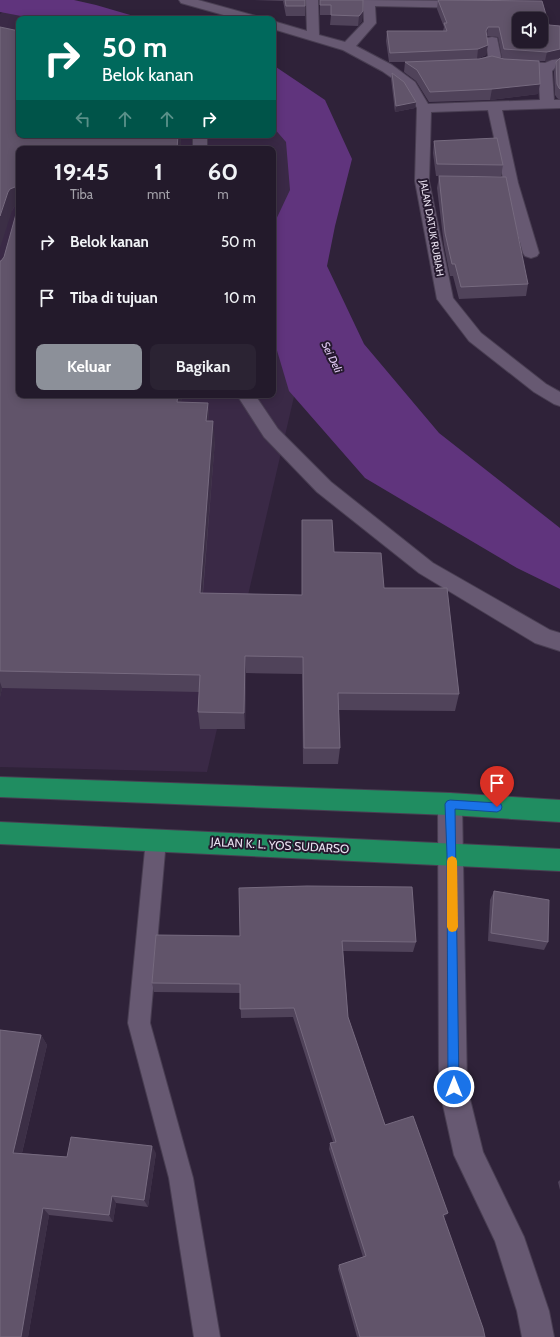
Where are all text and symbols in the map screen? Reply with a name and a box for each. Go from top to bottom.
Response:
map controls [512,12,548,48]
button: sound [512,12,548,48]
text: 50 m [102,30,167,64]
icon: right [36,32,88,84]
text: Belok kanan [102,64,194,86]
icon: left [72,108,94,130]
icon: ahead [114,108,136,130]
icon: ahead [156,108,178,130]
icon: right [198,108,220,130]
text: 19:45 [54,157,109,186]
text: 1 [154,157,163,186]
text: 60 [208,157,238,186]
street label: JALAN DATUK RUBIAH [417,178,447,277]
text: Tiba [70,186,93,202]
text: mnt [147,186,170,202]
text: m [217,186,229,202]
icon: right [36,231,58,253]
text: Belok kanan [70,233,149,251]
text: 50 m [221,233,256,251]
icon: arrive [36,287,58,309]
text: Tiba di tujuan [70,289,158,307]
text: 10 m [224,289,256,307]
water label: Sei Deli [318,339,346,375]
button: Keluar [36,344,142,390]
button: Bagikan [150,344,256,390]
pin [480,766,514,807]
icon: arrive [486,772,508,794]
street label: JALAN K. L. YOS SUDARSO [209,834,350,856]
position arrow [433,1066,475,1108]

